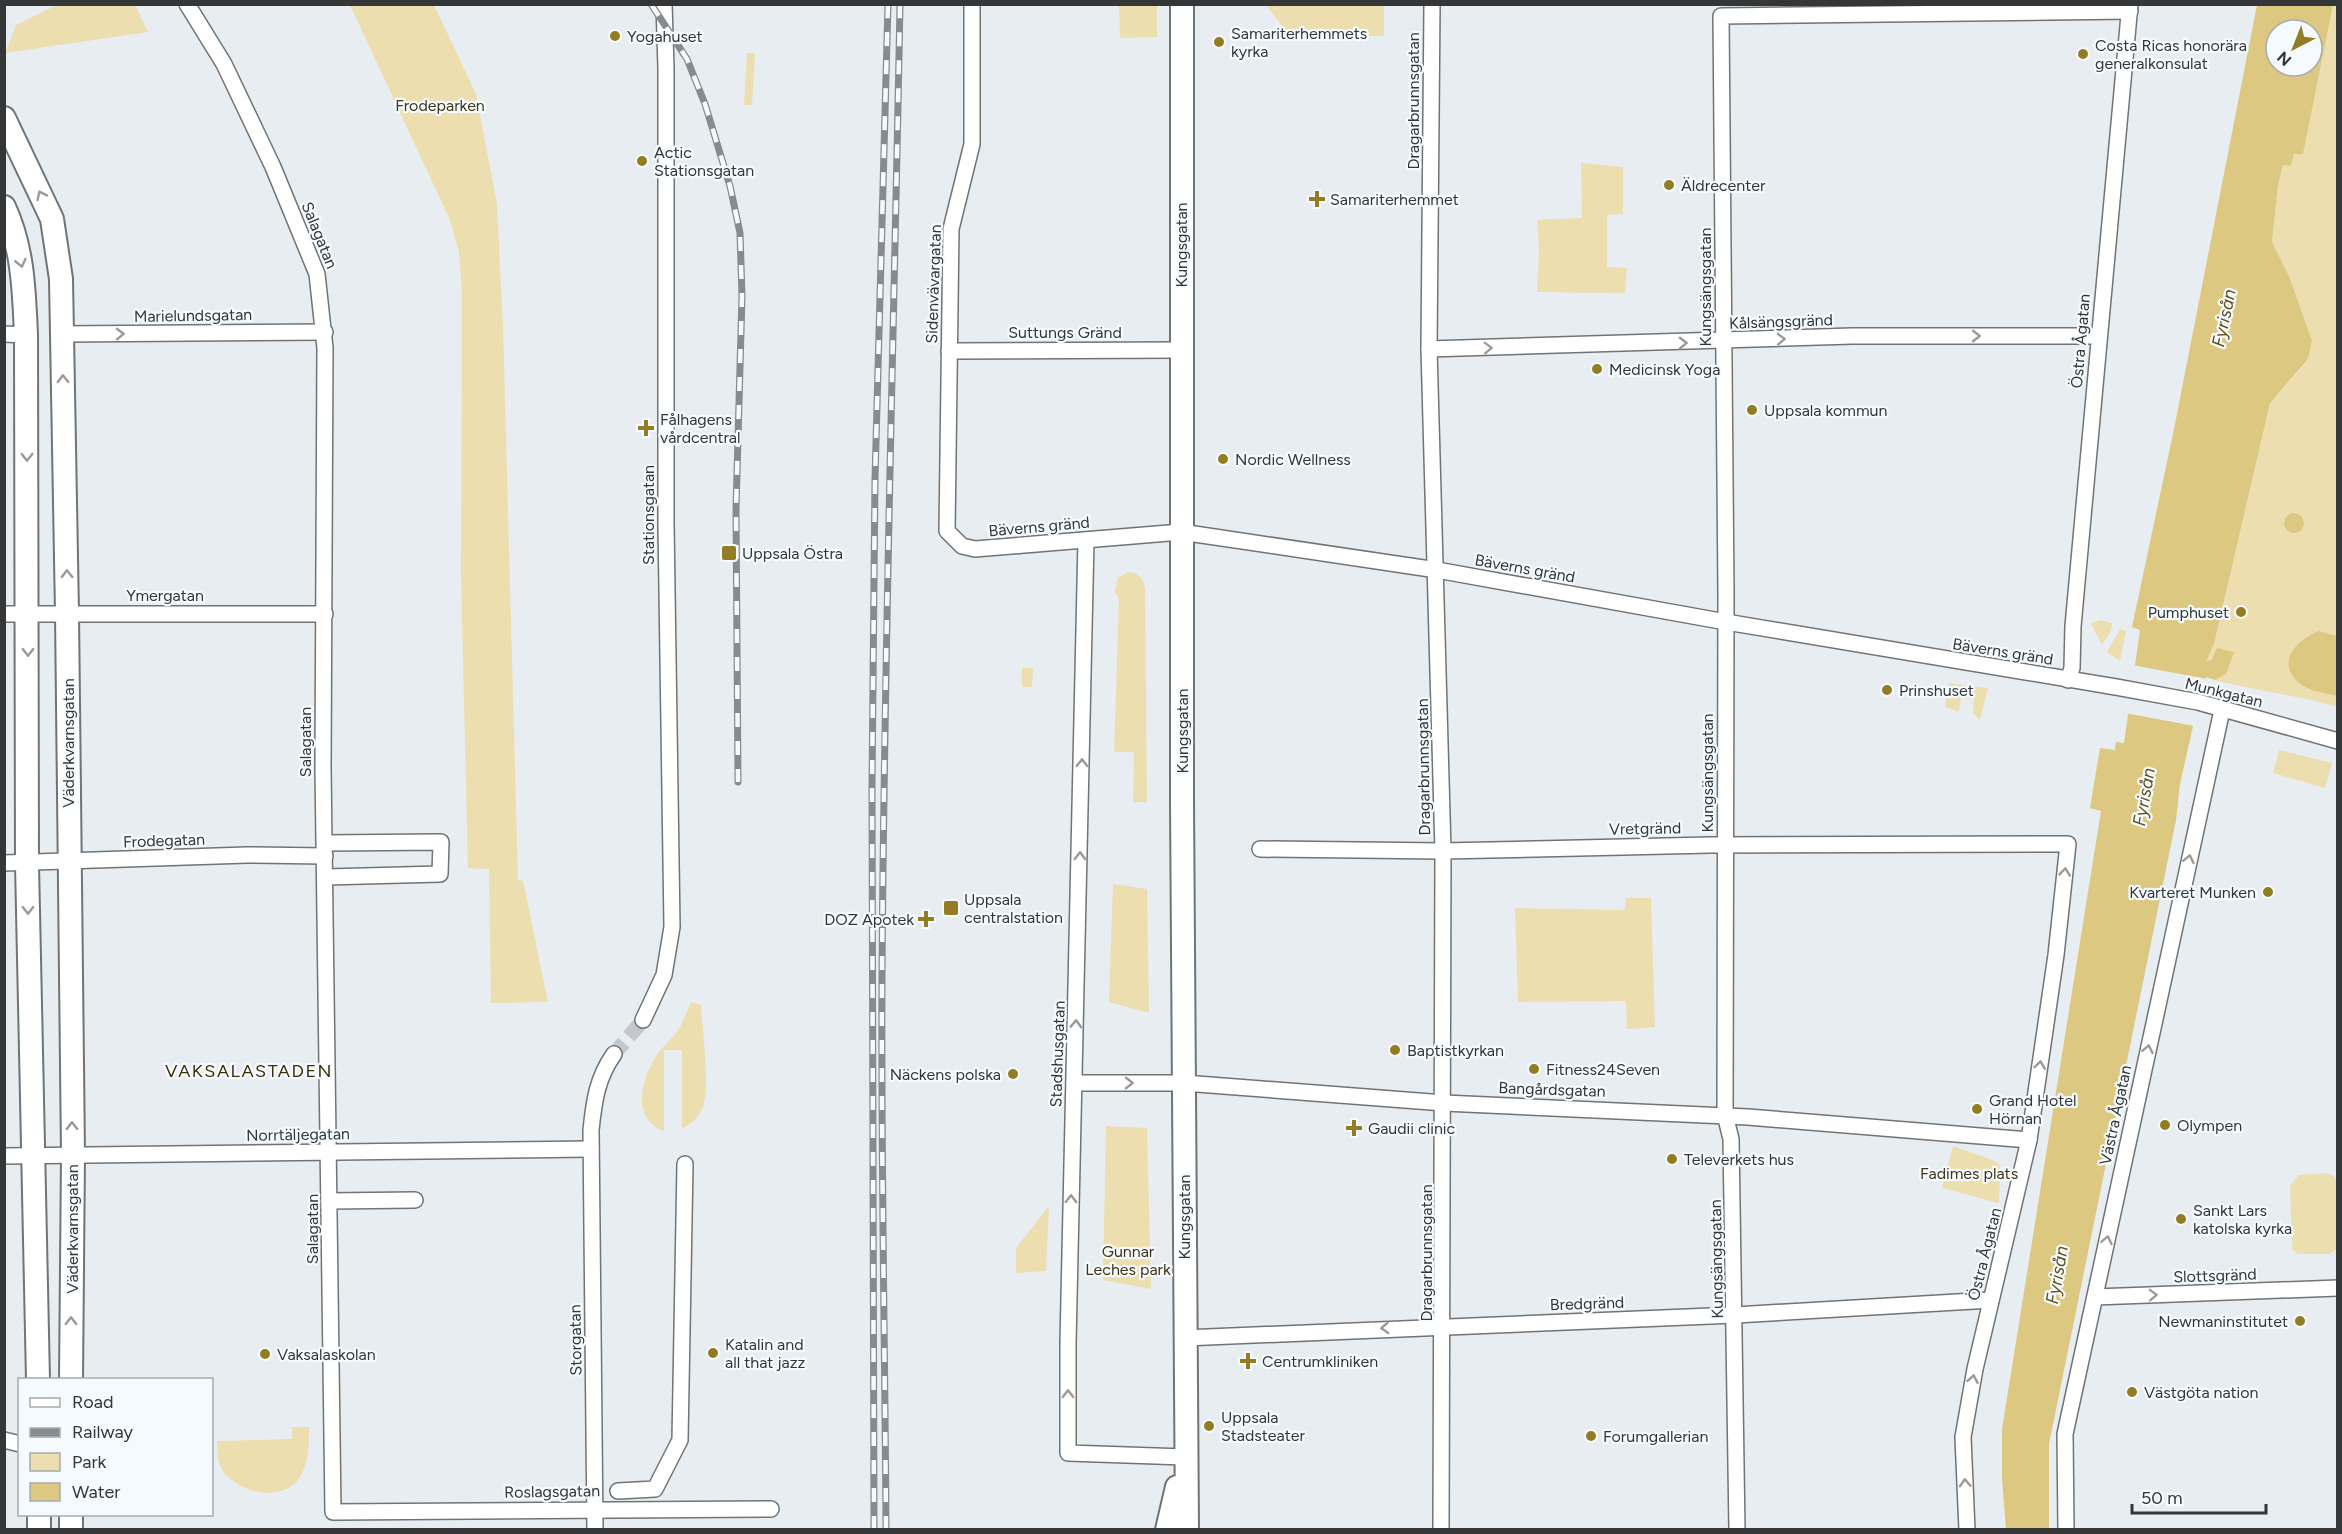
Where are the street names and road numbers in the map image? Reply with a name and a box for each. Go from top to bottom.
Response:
street label: Dragarbrunnsgatan [1404,32,1423,170]
street label: Salagatan [298,199,342,271]
street label: Kungsgatan [1172,202,1191,288]
street label: Sidenvävargatan [922,224,945,344]
street label: Kungsängsgatan [1696,227,1715,347]
street label: Östra Ågatan [2067,293,2094,389]
street label: Marielundsgatan [134,305,252,326]
street label: Kålsängsgränd [1729,310,1833,333]
street label: Suttungs Gränd [1008,323,1122,342]
street label: Stationsgatan [639,465,658,565]
street label: Bäverns gränd [988,513,1091,540]
street label: Bäverns gränd [1473,550,1577,587]
street label: Ymergatan [126,586,204,605]
street label: Bäverns gränd [1951,634,2055,669]
street label: Munkgatan [2183,674,2265,711]
street label: Väderkvarnsgatan [59,678,78,808]
street label: Kungsgatan [1173,688,1192,774]
street label: Dragarbrunnsgatan [1413,698,1434,836]
street label: Salagatan [296,707,315,777]
street label: Kungsängsgatan [1698,713,1717,833]
street label: Vretgränd [1609,818,1681,839]
street label: Frodegatan [123,830,205,851]
street label: Stadshusgatan [1046,1000,1069,1108]
street label: Västra Ågatan [2096,1063,2135,1167]
street label: Bangårdsgatan [1498,1078,1606,1101]
street label: Norrtäljegatan [246,1124,350,1145]
street label: Väderkvarnsgatan [63,1164,82,1294]
street label: Kungsgatan [1175,1174,1194,1260]
street label: Dragarbrunnsgatan [1417,1184,1436,1322]
street label: Salagatan [303,1194,322,1264]
street label: Kungsängsgatan [1706,1199,1727,1319]
street label: Östra Ågatan [1964,1206,2005,1302]
street label: Slottsgränd [2173,1265,2257,1286]
street label: Bredgränd [1549,1293,1625,1314]
street label: Storgatan [565,1304,586,1376]
street label: Roslagsgatan [504,1481,600,1502]

